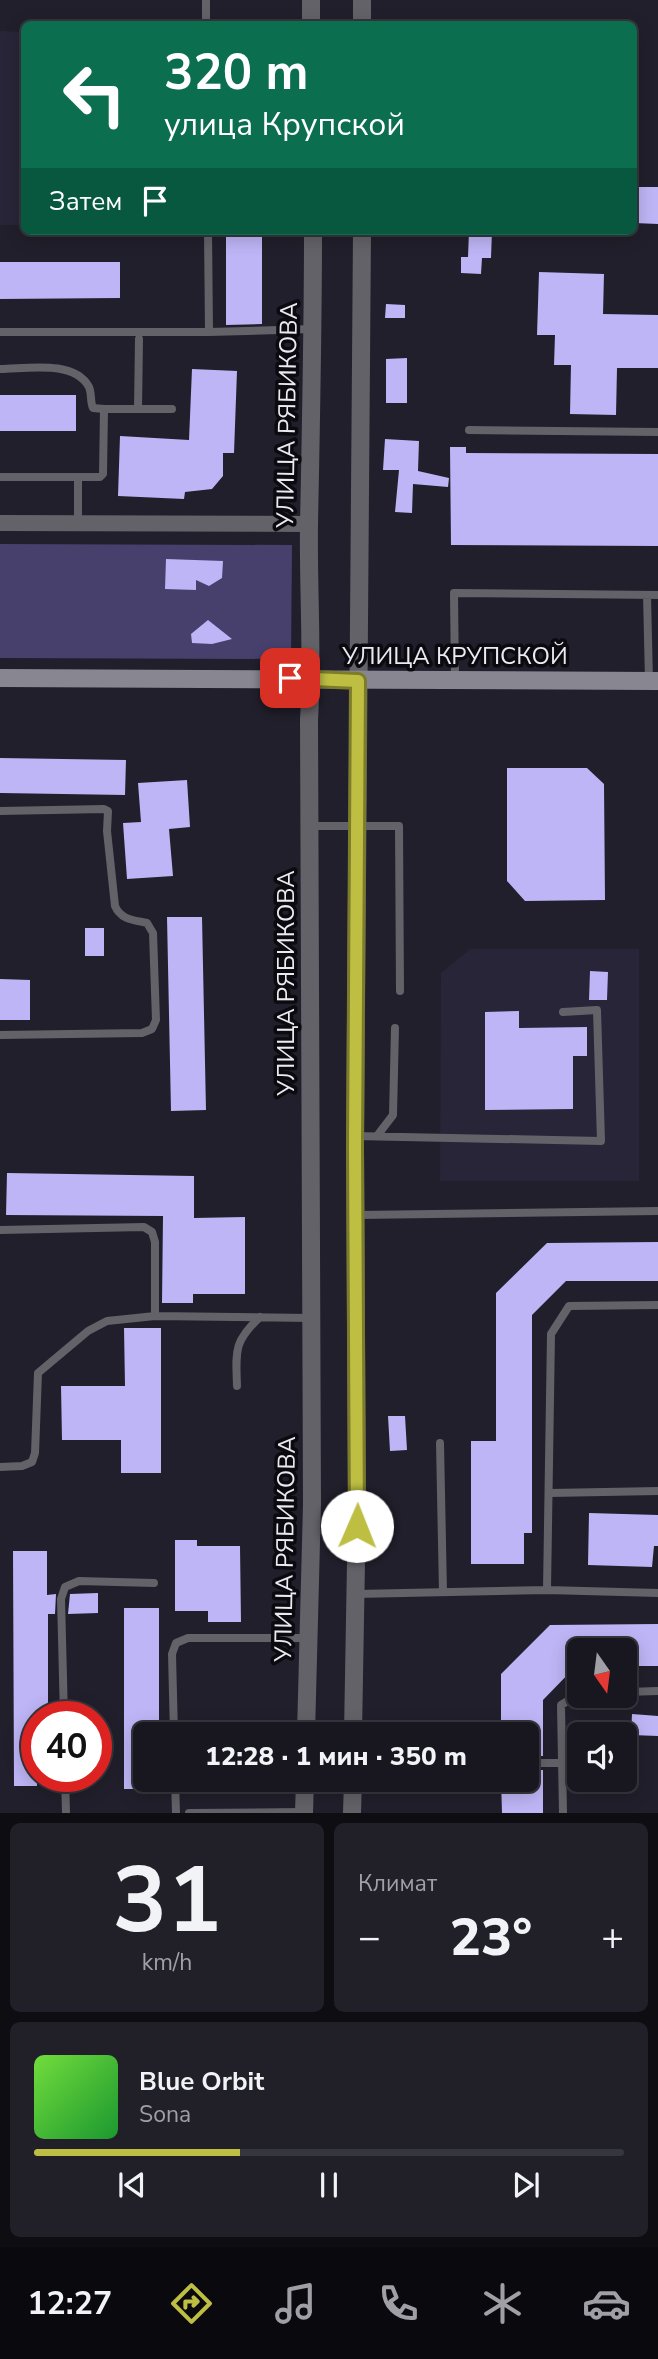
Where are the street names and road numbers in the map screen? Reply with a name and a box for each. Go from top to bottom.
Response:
street label: УЛИЦА РЯБИКОВА [269,301,305,529]
street label: УЛИЦА КРУПСКОЙ [341,640,568,672]
street label: УЛИЦА РЯБИКОВА [270,870,302,1097]
street label: УЛИЦА РЯБИКОВА [267,1435,303,1663]

